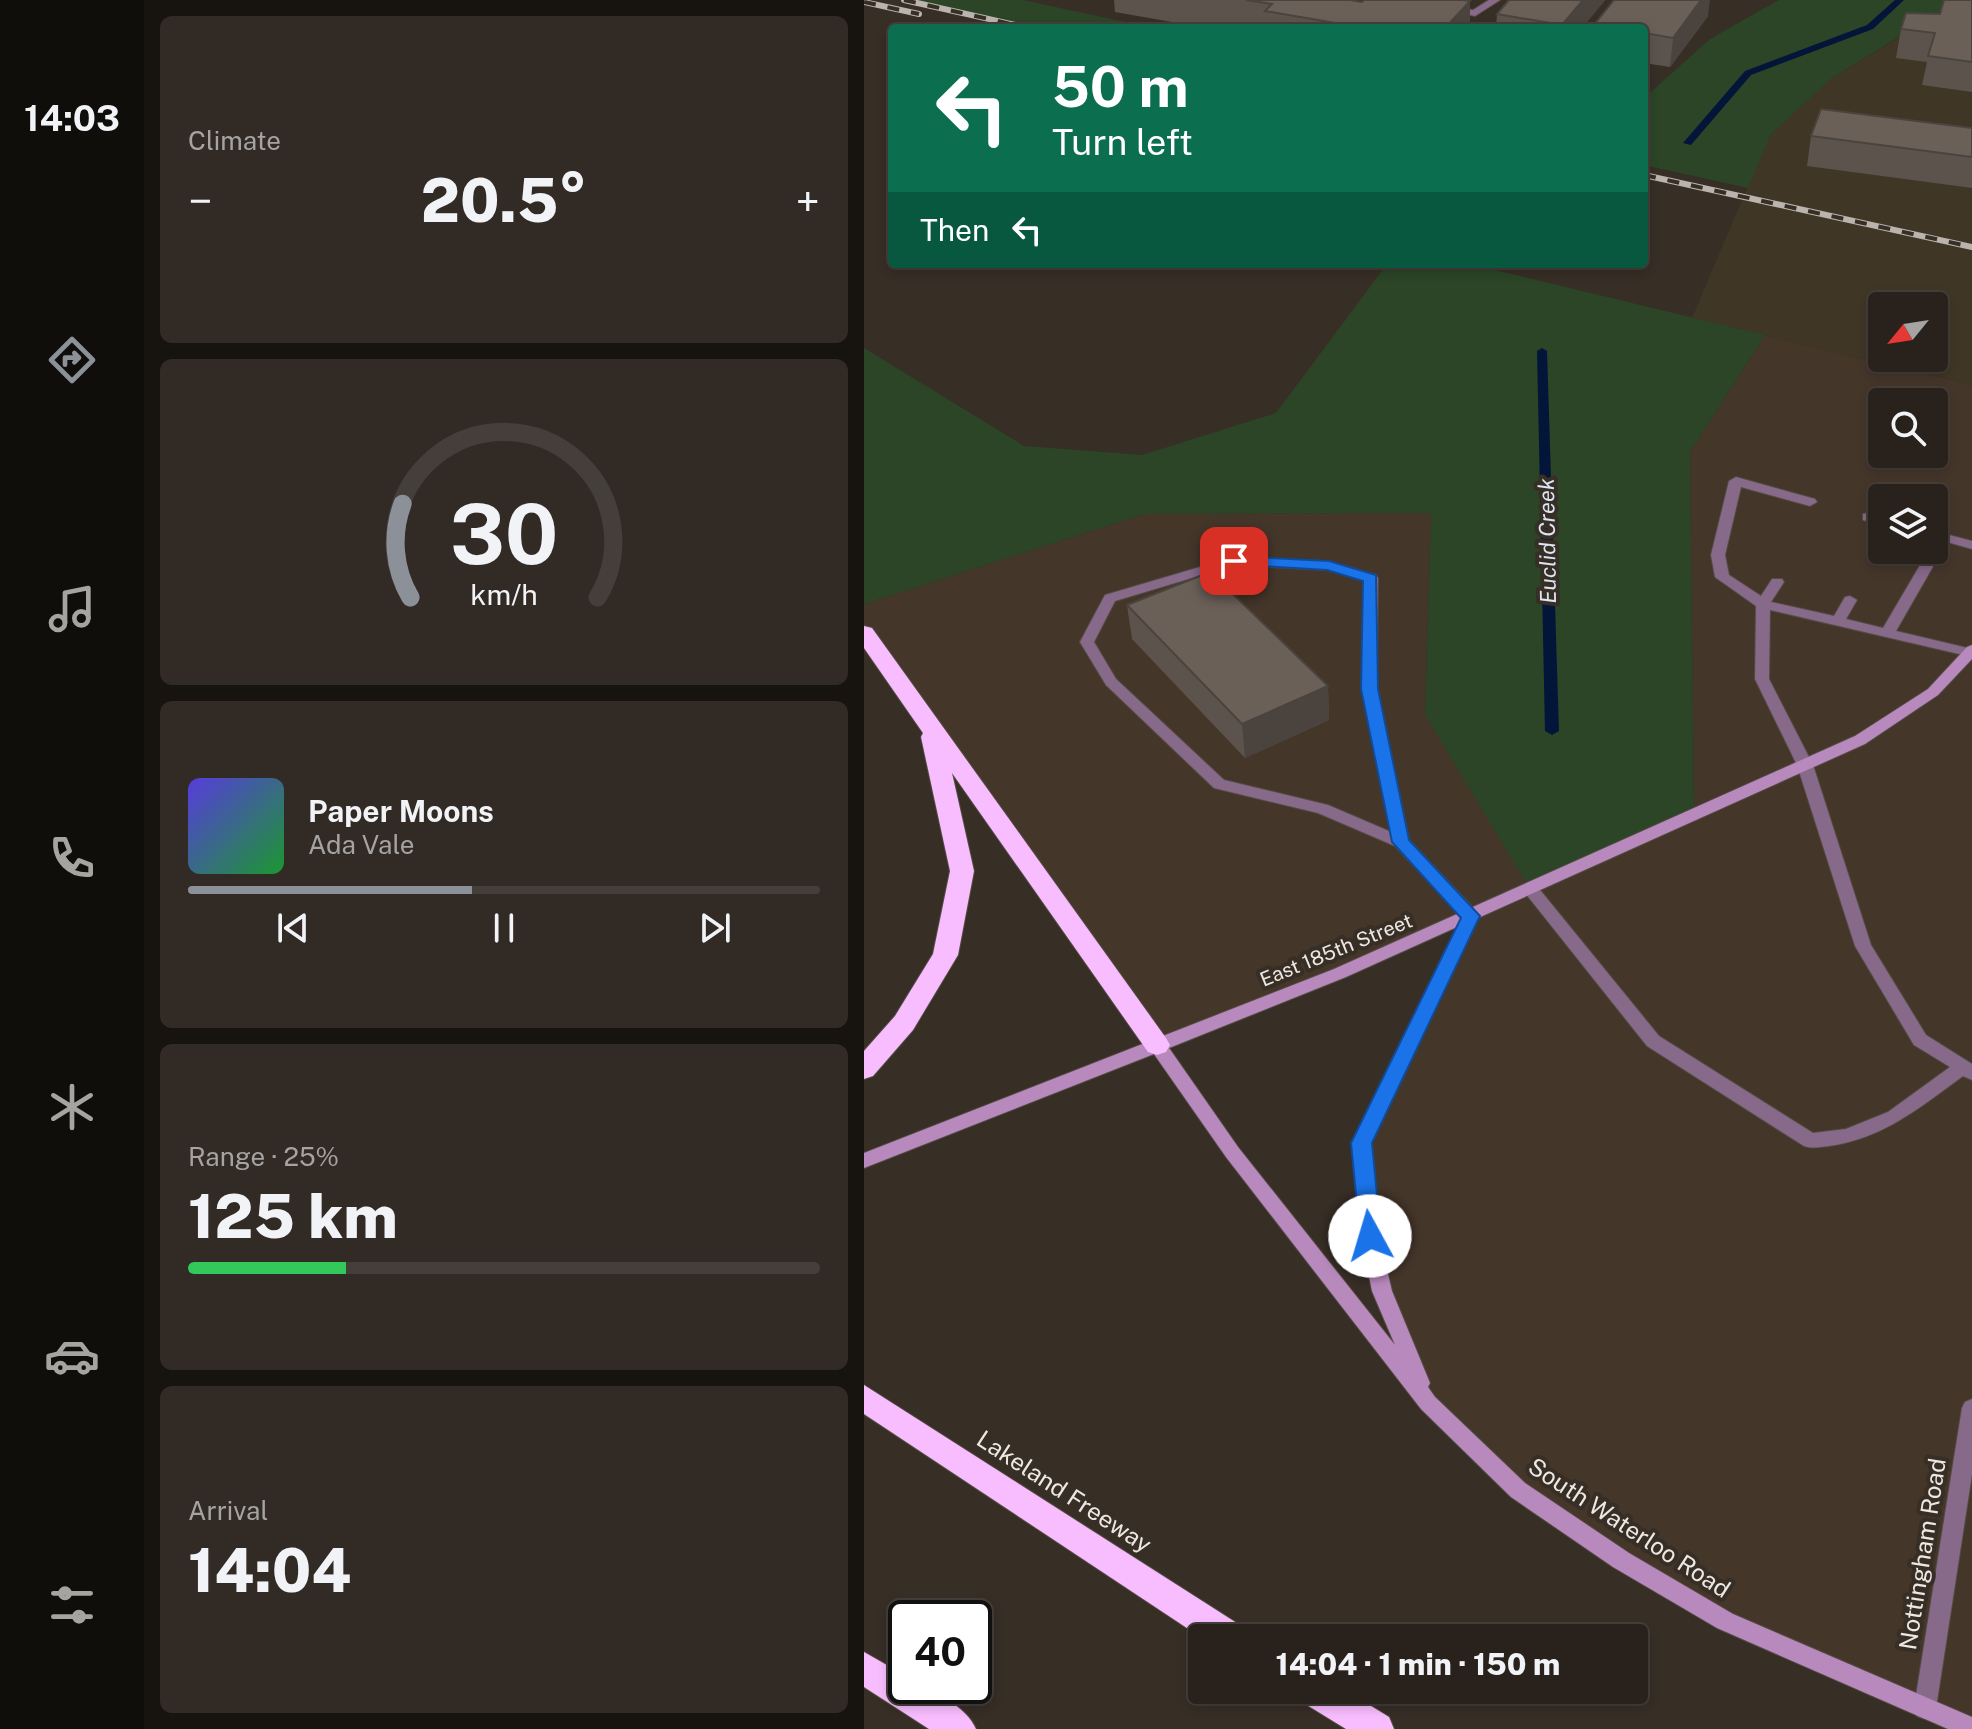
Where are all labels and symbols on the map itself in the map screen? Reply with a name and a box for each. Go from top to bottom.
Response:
north arrow [1868,292,1948,372]
water label: Euclid Creek [1533,478,1561,604]
pin [1200,527,1268,595]
street label: East 185th Street [1256,908,1416,992]
position arrow [1328,1194,1412,1278]
street label: Lakeland Freeway [972,1424,1157,1558]
street label: South Waterloo Road [1523,1451,1736,1603]
street label: Nottingham Road [1893,1456,1951,1652]
speed limit sign: 40 [888,1600,992,1704]

